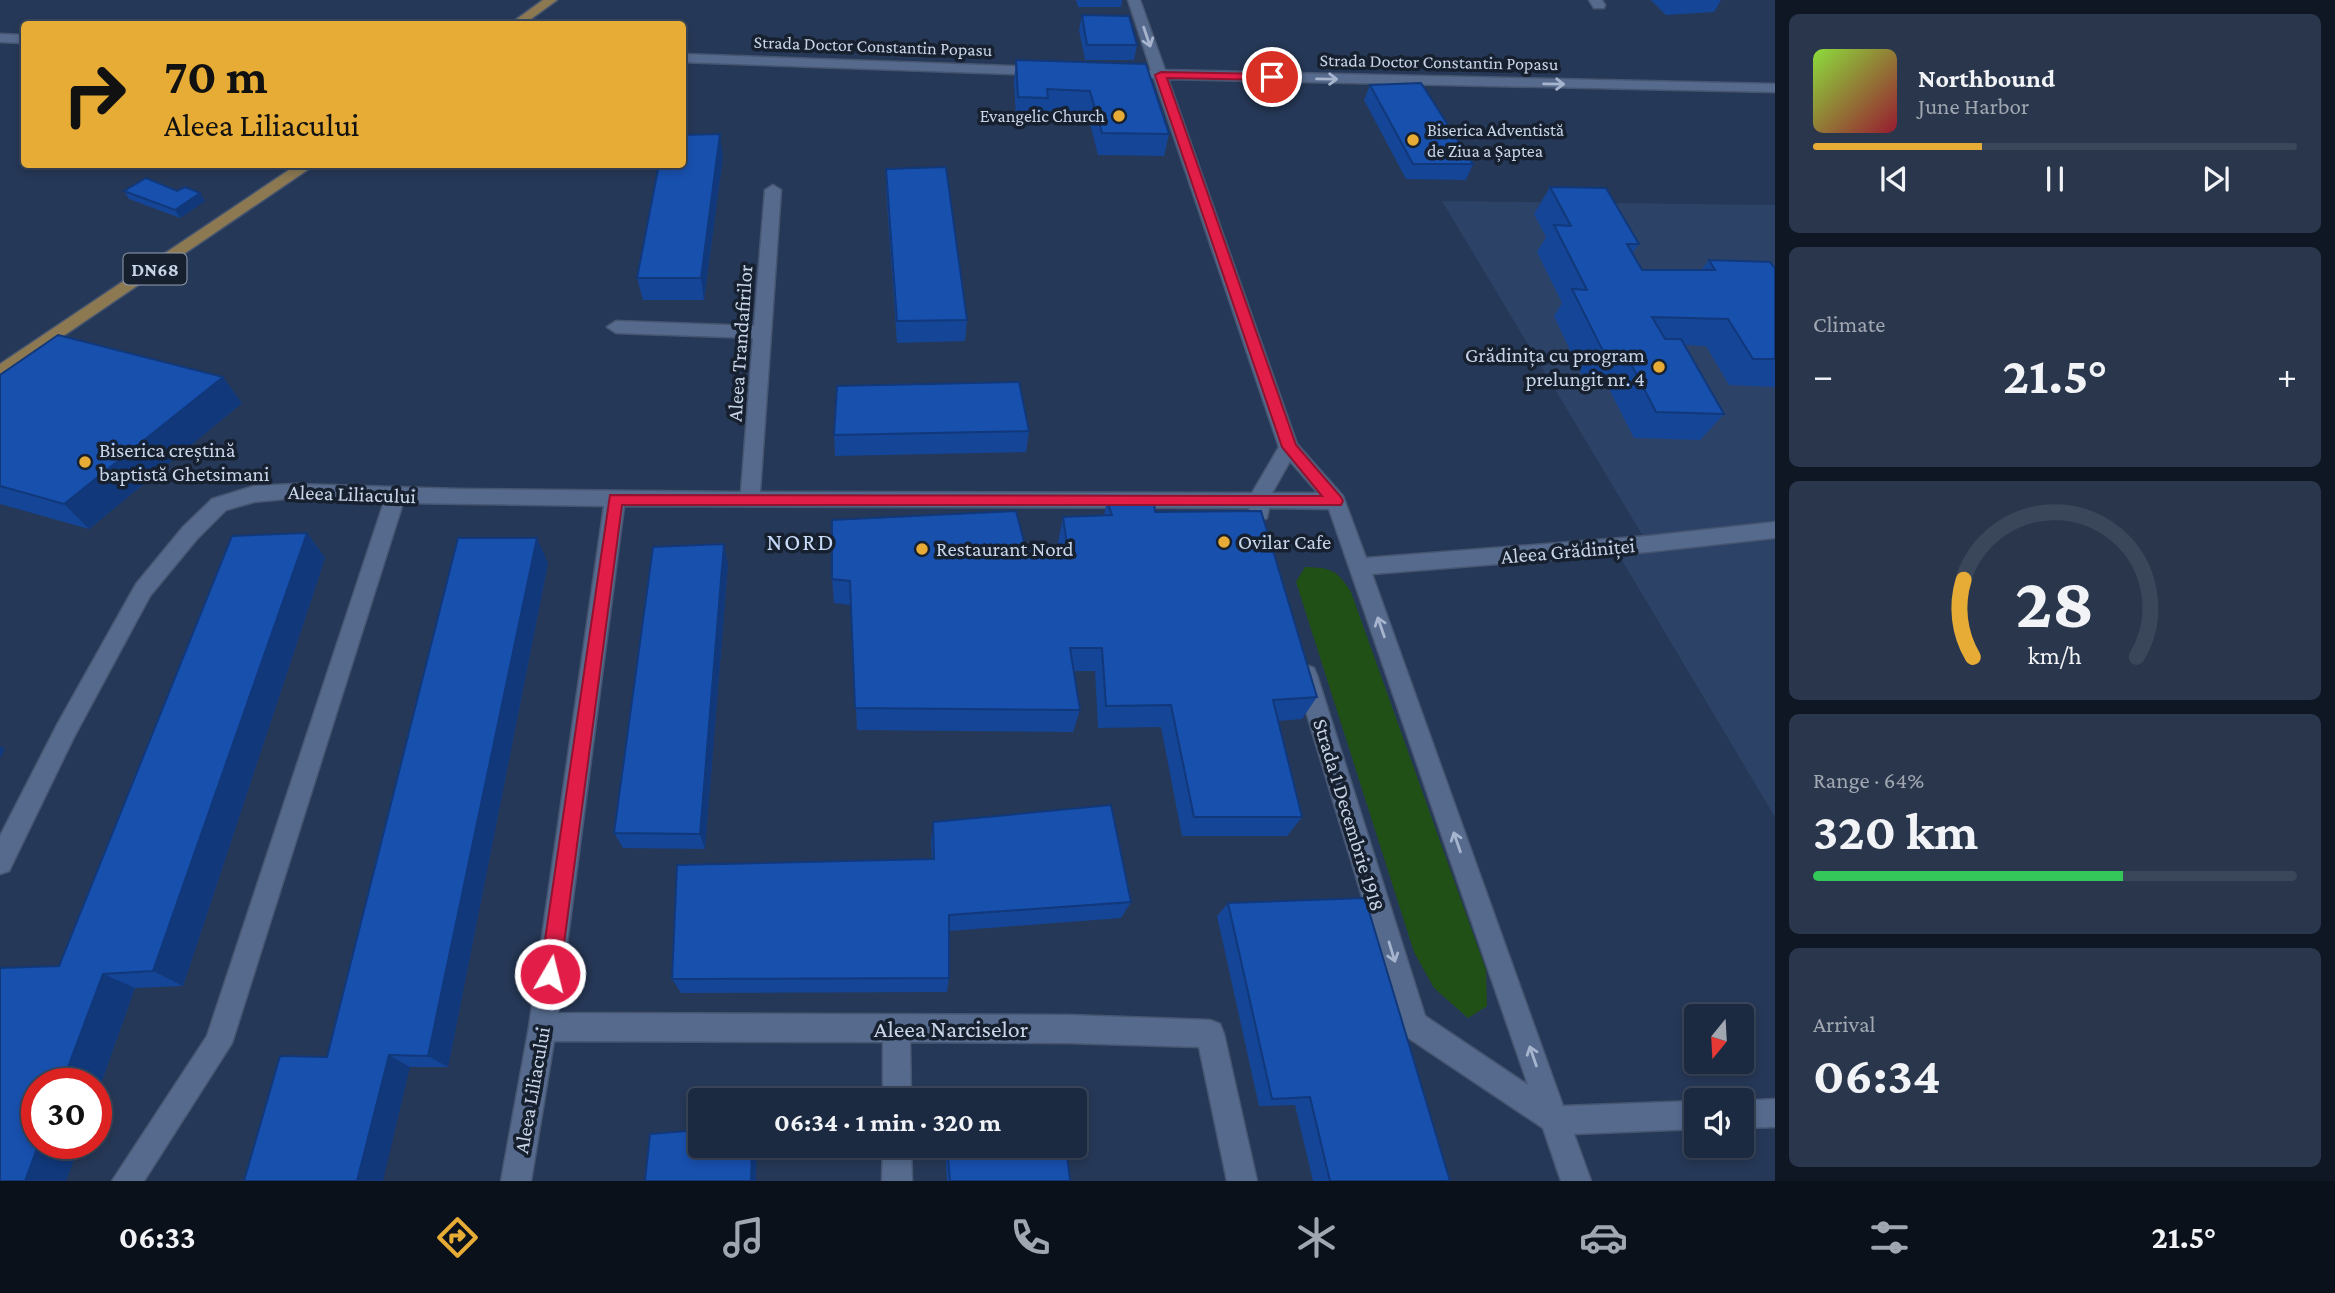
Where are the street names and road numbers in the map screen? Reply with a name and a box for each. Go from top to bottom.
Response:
street label: Strada Doctor Constantin Popasu [753,32,993,60]
street label: Strada Doctor Constantin Popasu [1320,50,1559,74]
road number: DN68 [124,254,186,284]
street label: Aleea Trandafirilor [723,263,757,422]
street label: Aleea Liliacului [287,480,417,508]
street label: Aleea Grădiniței [1500,533,1637,570]
street label: Strada 1 Decembrie 1918 [1308,716,1390,914]
street label: Aleea Narciselor [874,1015,1029,1042]
street label: Aleea Liliacului [509,1024,555,1155]

